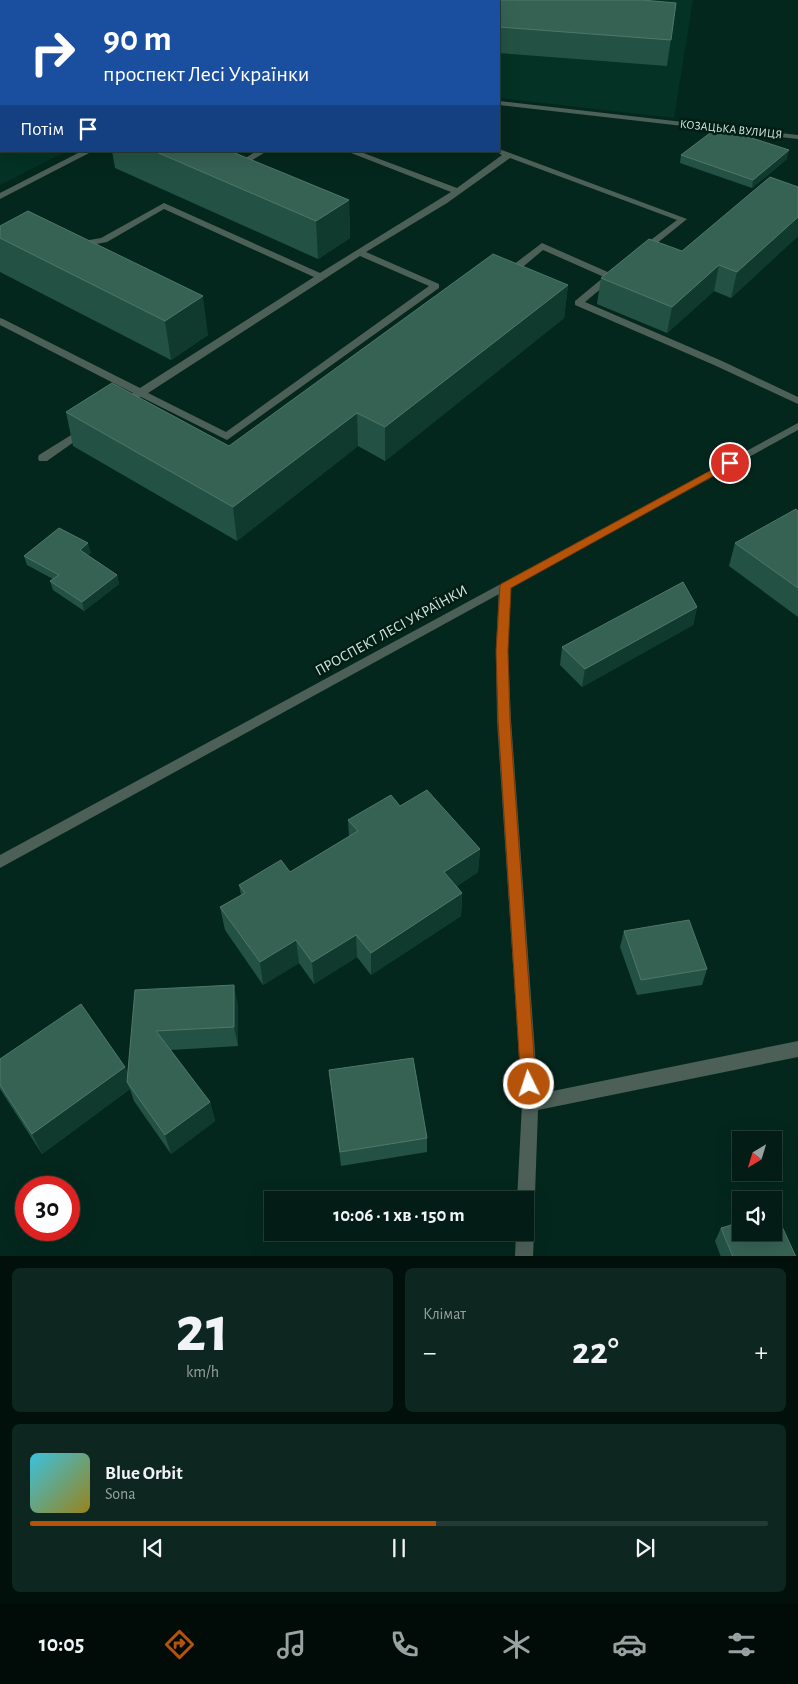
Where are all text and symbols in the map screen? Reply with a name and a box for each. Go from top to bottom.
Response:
icon: right [20,20,85,85]
text: 90 m [103,22,172,57]
text: проспект Лесі Українки [103,63,310,85]
icon: arrive [74,115,102,143]
street label: КОЗАЦЬКА ВУЛИЦЯ [679,118,783,140]
text: Потім [20,120,64,139]
pin [709,442,751,484]
icon: arrive [716,449,744,477]
street label: ПРОСПЕКТ ЛЕСІ УКРАЇНКИ [312,581,470,679]
position arrow [502,1057,554,1109]
north arrow [732,1131,782,1181]
map controls [732,1131,782,1241]
speed limit sign: 30 [15,1176,80,1241]
button: sound [732,1191,782,1241]
text: 10:06 · 1 хв · 150 m [333,1206,465,1225]
text: 21 [175,1298,230,1363]
text: Клімат [423,1306,466,1322]
text: 22° [572,1333,619,1371]
text: − [423,1339,436,1367]
text: + [755,1339,768,1367]
text: km/h [186,1364,219,1380]
text: Blue Orbit [105,1464,183,1483]
text: Sona [105,1486,136,1502]
icon: previous [139,1534,167,1562]
icon: pause [385,1534,413,1562]
icon: next [631,1534,659,1562]
icon: directions [162,1627,197,1662]
icon: music [274,1627,309,1662]
icon: phone [387,1627,422,1662]
icon: climate [499,1627,534,1662]
icon: car [612,1627,647,1662]
icon: filters [724,1627,759,1662]
text: 10:05 [39,1633,84,1655]

